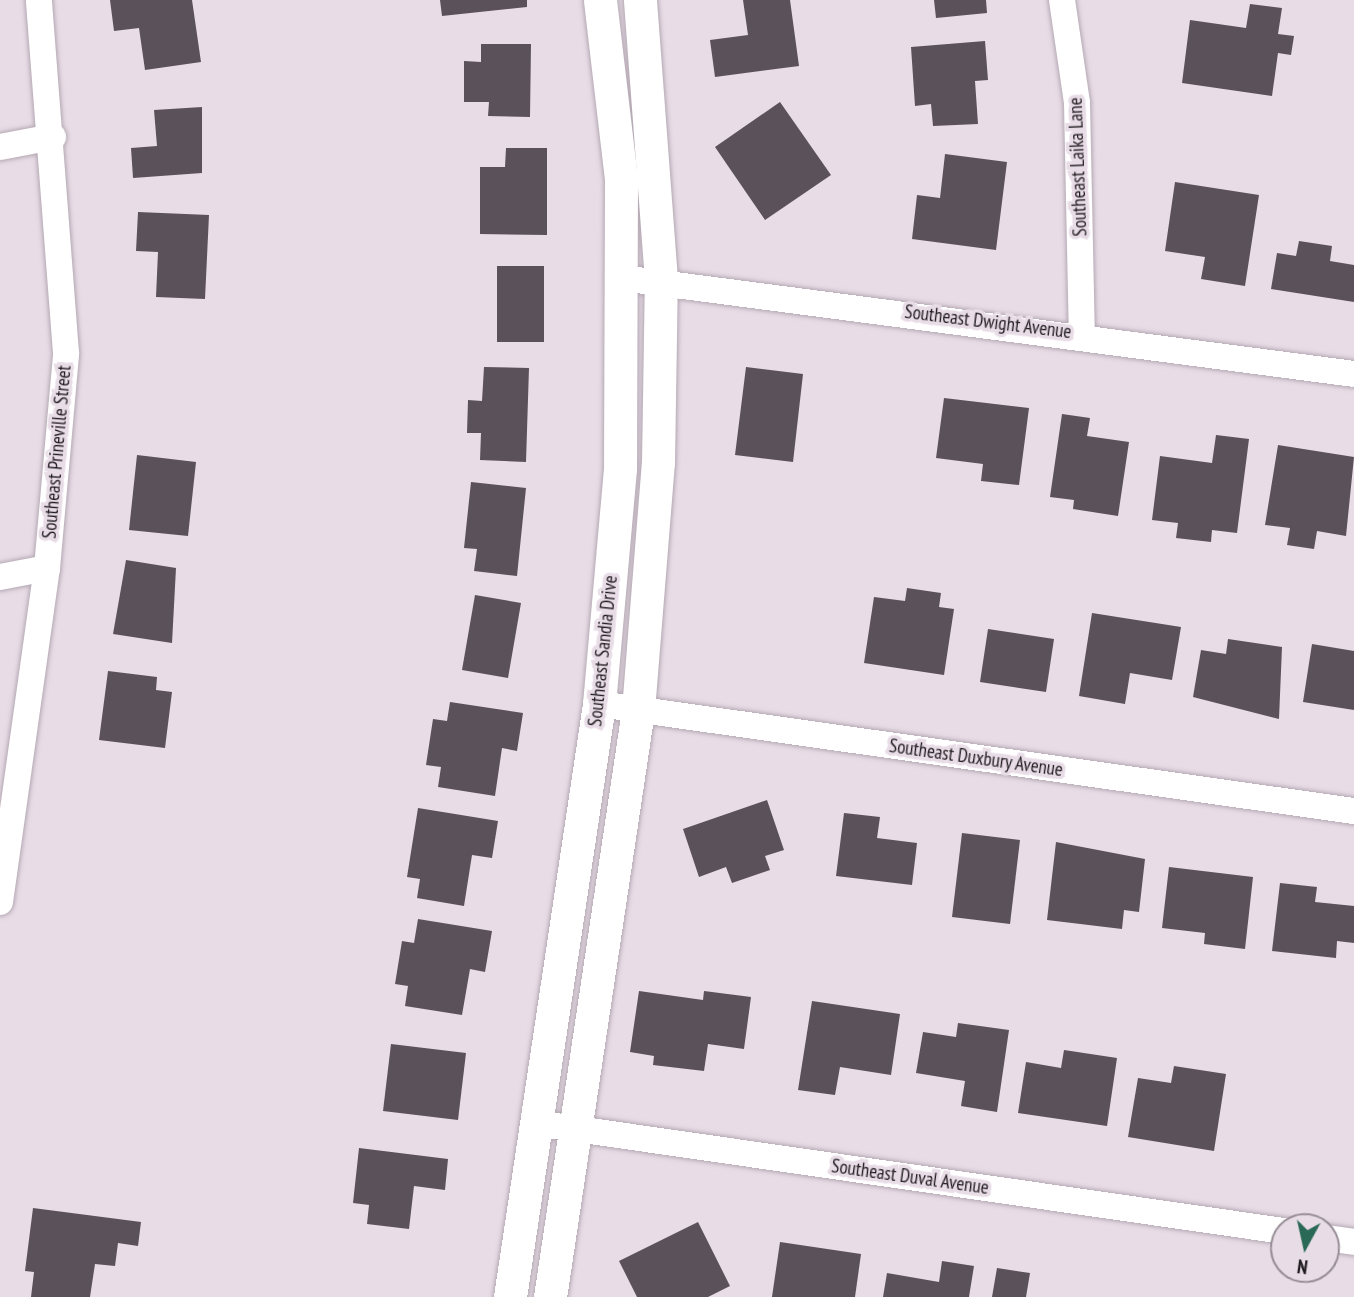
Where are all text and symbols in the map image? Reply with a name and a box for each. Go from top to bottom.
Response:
street label: Southeast Laika Lane [1064,97,1092,237]
street label: Southeast Dwight Avenue [903,300,1073,344]
street label: Southeast Prineville Street [38,364,76,540]
street label: Southeast Sandia Drive [584,574,622,728]
street label: Southeast Duxbury Avenue [887,734,1065,782]
street label: Southeast Duval Avenue [830,1155,990,1199]
north arrow [1270,1213,1340,1283]
text: N [1296,1254,1309,1279]

